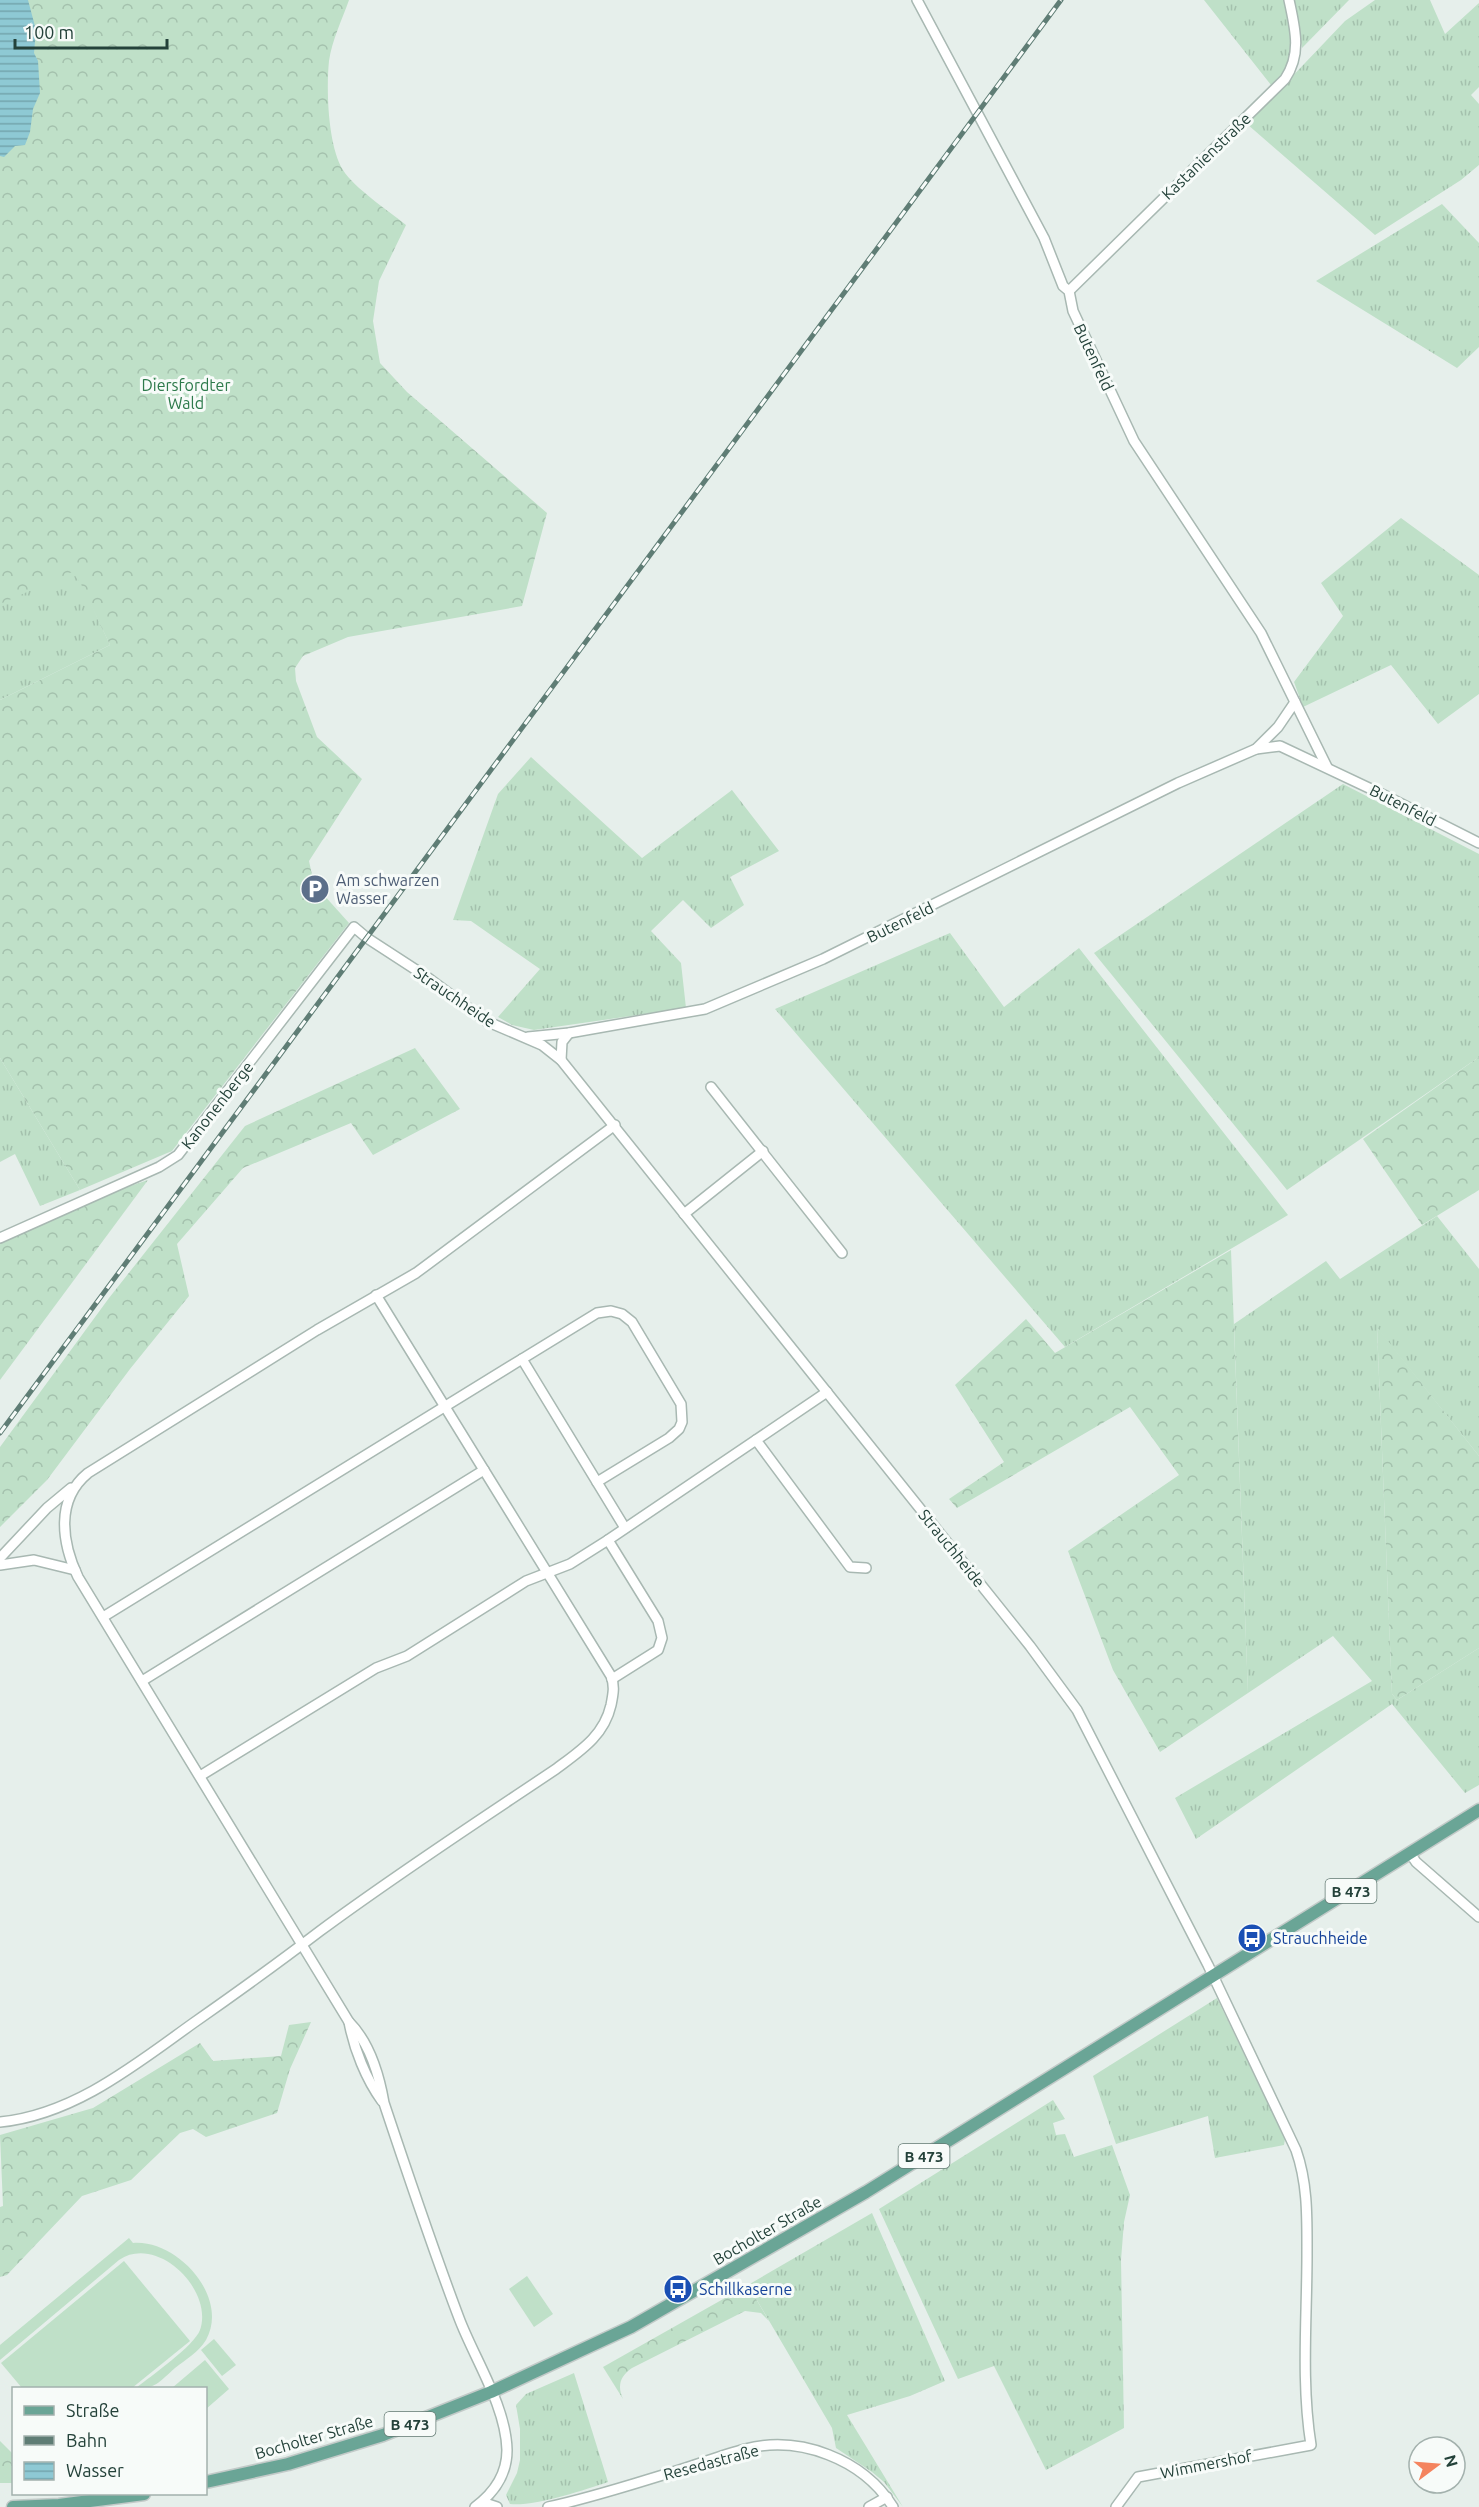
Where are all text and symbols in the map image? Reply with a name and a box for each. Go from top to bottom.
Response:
scale bar [15,12,166,50]
text: 100 m [24,22,74,42]
street label: Kastanienstraße [1158,109,1254,203]
street label: Butenfeld [1071,321,1117,393]
park label: Diersfordter Wald [141,376,231,412]
street label: Butenfeld [1367,781,1439,829]
place label: Am schwarzen Wasser [336,871,439,907]
parking icon: Am schwarzen Wasser [299,873,331,905]
street label: Butenfeld [864,898,936,946]
street label: Strauchheide [411,963,499,1031]
street label: Kanonenberge [177,1058,257,1152]
street label: Strauchheide [915,1506,989,1590]
road number: B 473 [1326,1879,1376,1903]
bus stop icon: Strauchheide [1236,1922,1268,1954]
place label: Strauchheide [1273,1929,1368,1947]
road number: B 473 [898,2144,950,2168]
street label: Bocholter Straße [710,2192,824,2268]
bus stop icon: Schillkaserne [662,2273,694,2305]
place label: Schillkaserne [699,2280,792,2298]
legend [12,2387,207,2495]
text: Straße [66,2400,119,2420]
street label: Bocholter Straße [253,2412,375,2462]
road number: B 473 [384,2412,436,2436]
text: Bahn [66,2430,107,2450]
north arrow [1407,2435,1467,2495]
street label: Resedastraße [661,2441,761,2483]
street label: Wimmershof [1159,2446,1254,2482]
text: N [1441,2453,1462,2469]
text: Wasser [66,2460,124,2480]

